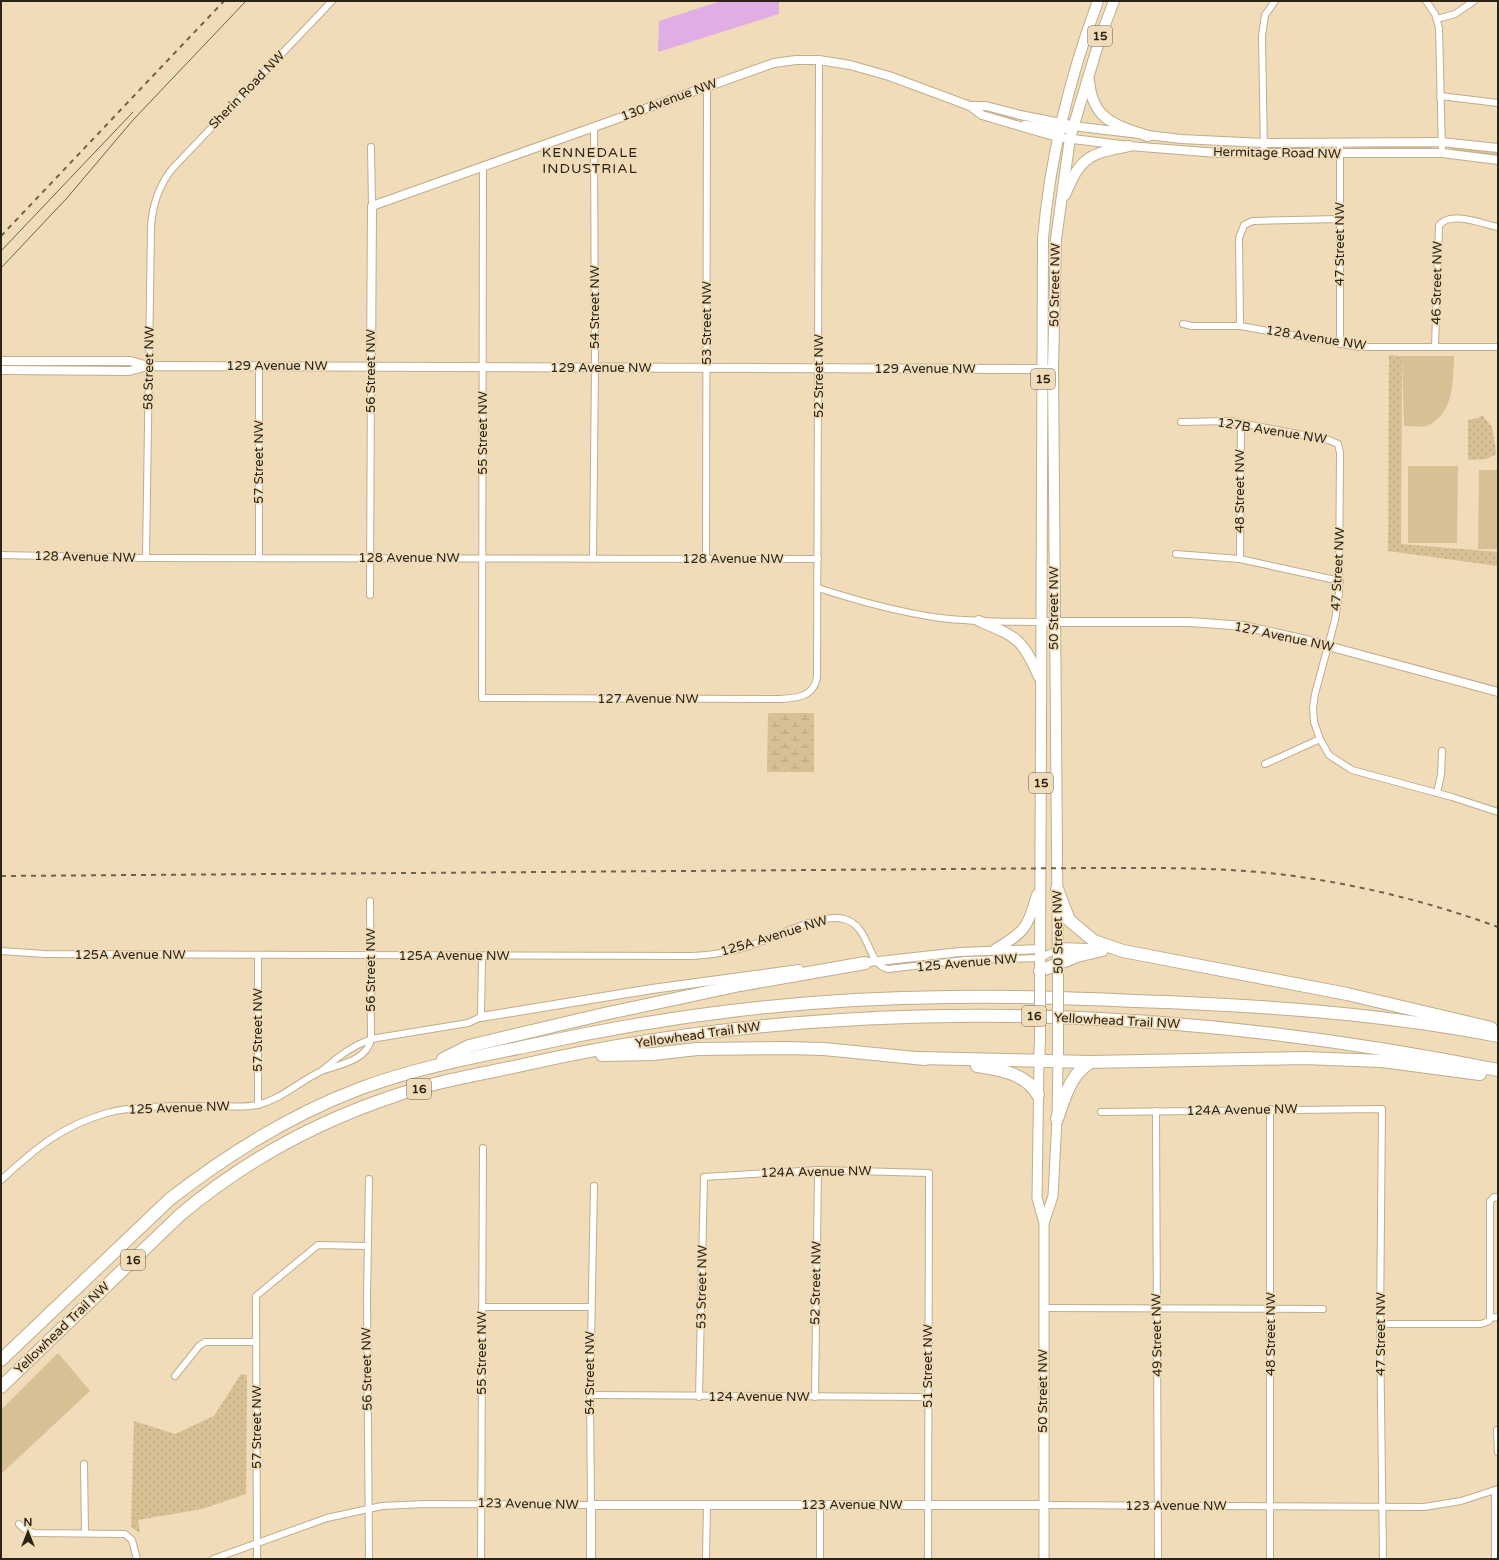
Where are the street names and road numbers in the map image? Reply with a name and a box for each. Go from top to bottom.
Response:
road number: 15 [1088,26,1112,46]
street label: Sherin Road NW [206,48,288,132]
street label: 130 Avenue NW [619,75,719,125]
street label: Hermitage Road NW [1213,144,1341,162]
street label: 47 Street NW [1332,202,1348,286]
street label: 46 Street NW [1428,241,1446,325]
street label: 50 Street NW [1046,243,1064,327]
street label: 54 Street NW [587,265,603,349]
street label: 53 Street NW [699,281,715,365]
street label: 128 Avenue NW [1265,322,1367,354]
street label: 58 Street NW [140,326,158,410]
street label: 56 Street NW [363,329,379,413]
street label: 52 Street NW [811,334,827,418]
street label: 129 Avenue NW [226,358,328,374]
street label: 129 Avenue NW [550,360,652,376]
street label: 129 Avenue NW [874,361,976,377]
road number: 15 [1031,369,1055,389]
street label: 55 Street NW [475,391,491,475]
street label: 127B Avenue NW [1216,414,1328,448]
street label: 57 Street NW [251,420,267,504]
street label: 48 Street NW [1232,449,1248,533]
street label: 47 Street NW [1328,527,1348,611]
street label: 128 Avenue NW [34,548,136,566]
street label: 128 Avenue NW [358,550,460,566]
street label: 128 Avenue NW [682,551,784,567]
street label: 50 Street NW [1046,566,1062,650]
street label: 127 Avenue NW [1233,619,1335,655]
street label: 127 Avenue NW [597,691,699,707]
road number: 15 [1029,773,1053,793]
street label: 50 Street NW [1049,890,1067,974]
street label: 125A Avenue NW [719,912,829,960]
street label: 56 Street NW [363,928,379,1012]
street label: 125A Avenue NW [74,947,186,963]
street label: 125A Avenue NW [398,948,510,964]
street label: 125 Avenue NW [916,951,1018,975]
street label: 57 Street NW [250,988,266,1072]
road number: 16 [1022,1006,1046,1026]
street label: Yellowhead Trail NW [1054,1010,1180,1032]
street label: Yellowhead Trail NW [634,1018,762,1052]
road number: 16 [407,1079,431,1099]
street label: 125 Avenue NW [128,1098,230,1118]
street label: 124A Avenue NW [1186,1101,1298,1119]
street label: 124A Avenue NW [760,1163,872,1181]
street label: 52 Street NW [807,1241,825,1325]
street label: 53 Street NW [693,1245,711,1329]
road number: 16 [121,1250,145,1270]
street label: Yellowhead Trail NW [11,1278,113,1378]
street label: 48 Street NW [1263,1292,1279,1376]
street label: 47 Street NW [1373,1292,1389,1376]
street label: 49 Street NW [1148,1293,1166,1377]
street label: 55 Street NW [474,1311,490,1395]
street label: 51 Street NW [920,1324,936,1408]
street label: 56 Street NW [358,1327,376,1411]
street label: 54 Street NW [582,1331,598,1415]
street label: 50 Street NW [1035,1349,1051,1433]
street label: 57 Street NW [249,1385,265,1469]
street label: 124 Avenue NW [708,1389,810,1405]
street label: 123 Avenue NW [477,1495,579,1513]
street label: 123 Avenue NW [801,1497,903,1513]
street label: 123 Avenue NW [1125,1498,1227,1514]

